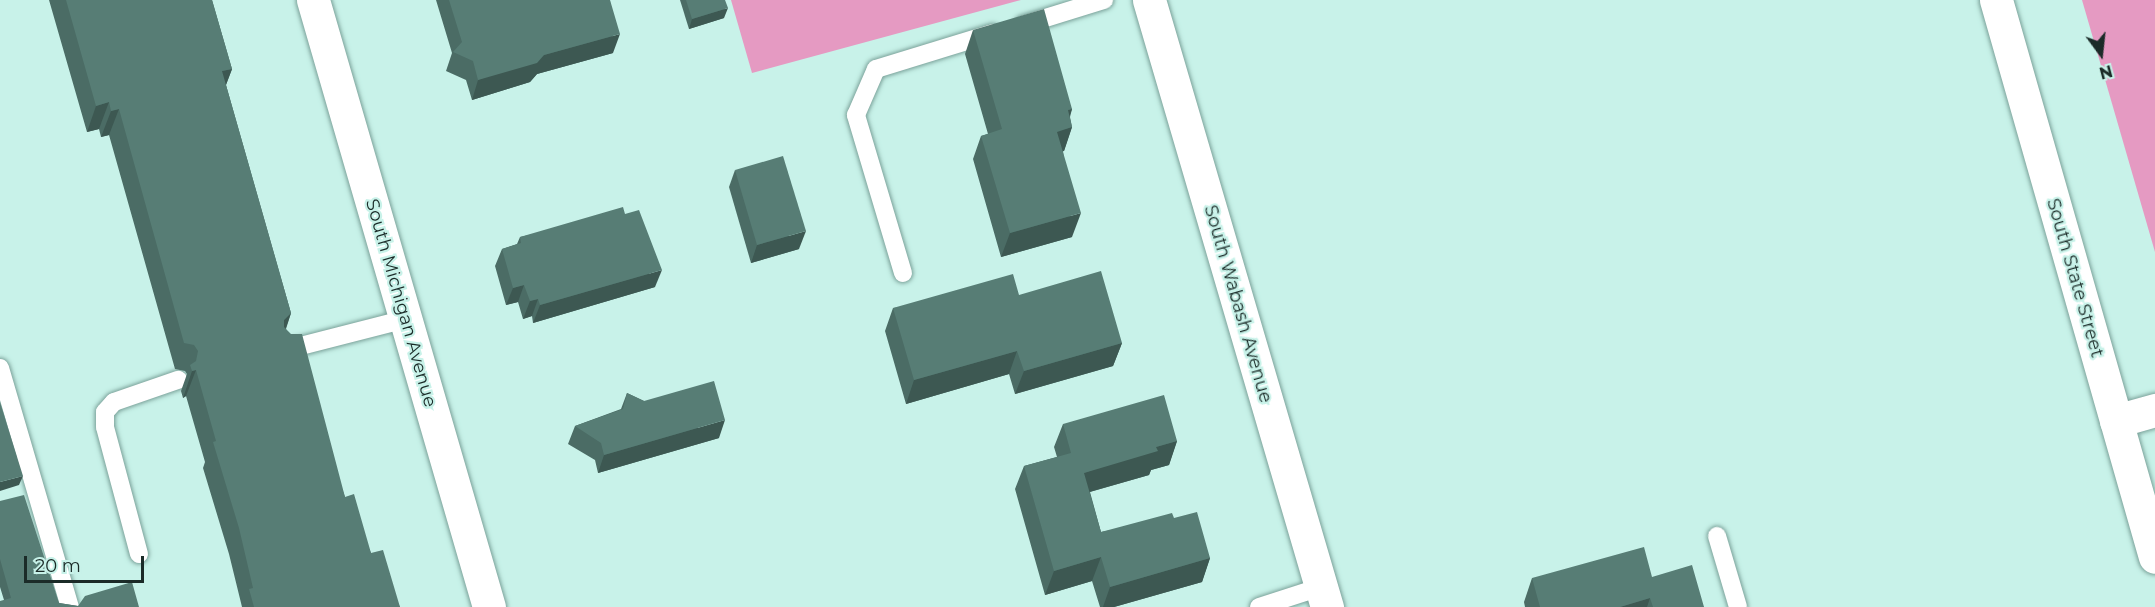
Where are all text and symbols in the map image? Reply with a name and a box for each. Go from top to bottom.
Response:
north arrow [2071,24,2131,84]
text: N [2097,61,2114,83]
street label: South Michigan Avenue [361,196,441,410]
street label: South State Street [2042,196,2108,360]
street label: South Wabash Avenue [1199,203,1277,405]
scale bar [27,544,147,582]
text: 20 m [35,555,81,577]

